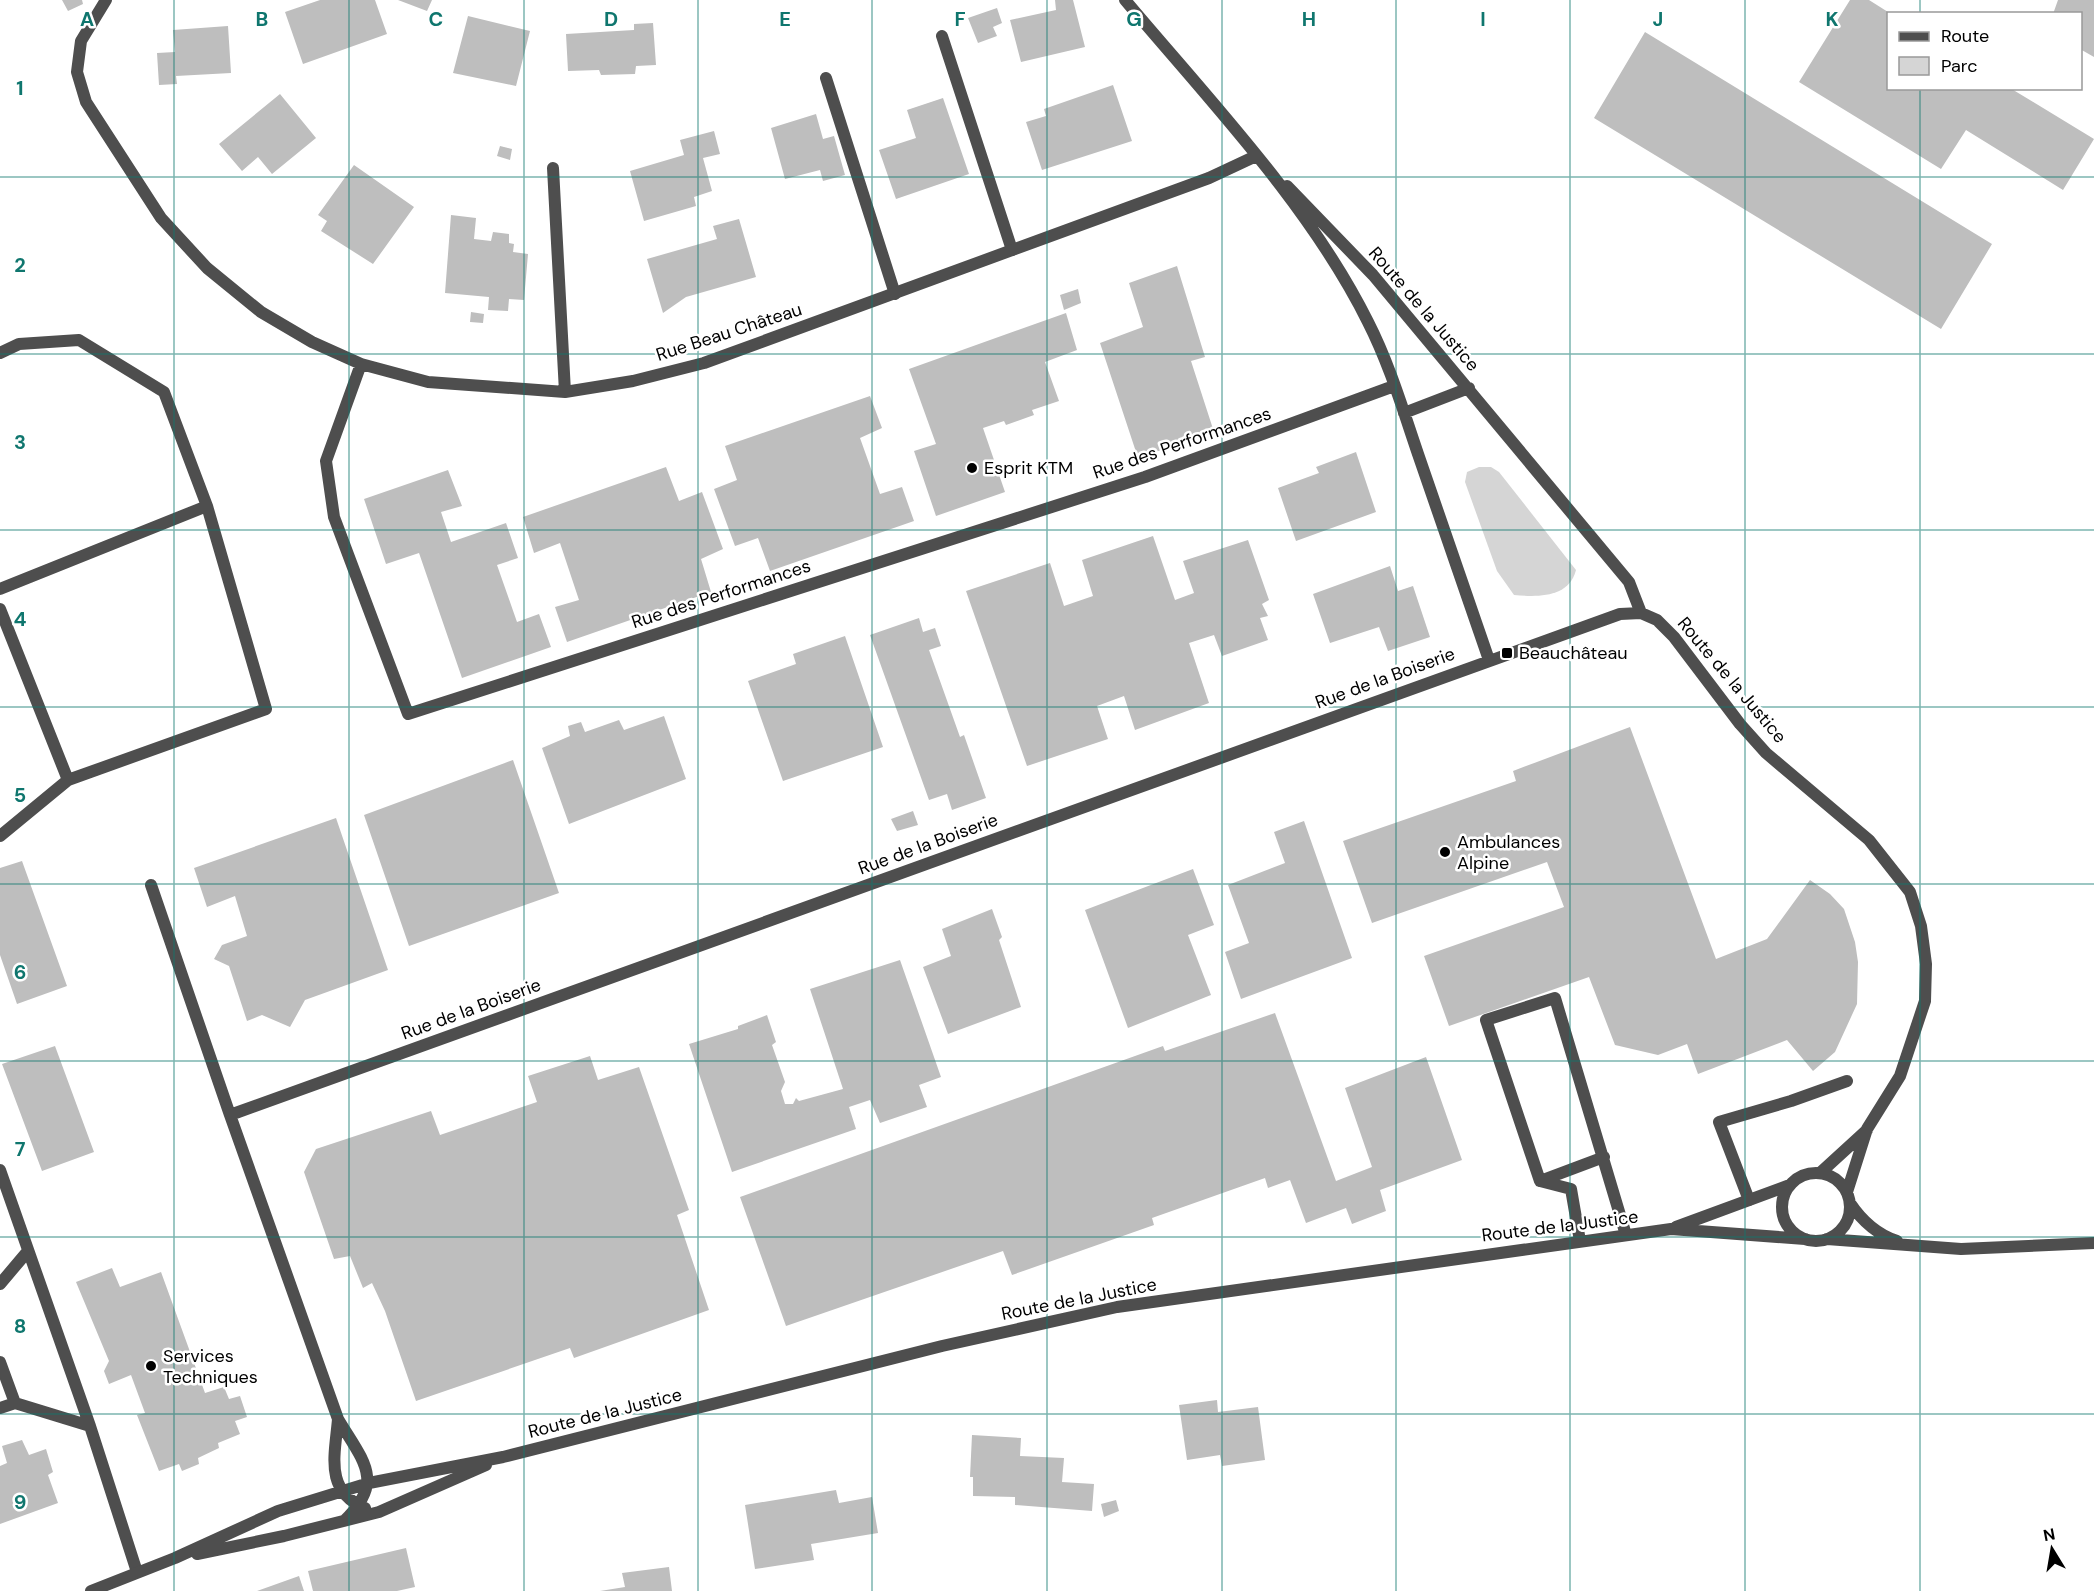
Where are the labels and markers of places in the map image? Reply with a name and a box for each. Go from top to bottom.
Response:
place label: Esprit KTM [984,456,1073,480]
marker: Esprit KTM [965,461,979,475]
place label: Beauchâteau [1519,641,1628,665]
marker: Beauchâteau [1500,646,1514,660]
place label: Ambulances Alpine [1457,830,1560,875]
marker: Ambulances Alpine [1438,845,1452,859]
place label: Services Techniques [163,1344,258,1389]
marker: Services Techniques [144,1359,158,1373]

